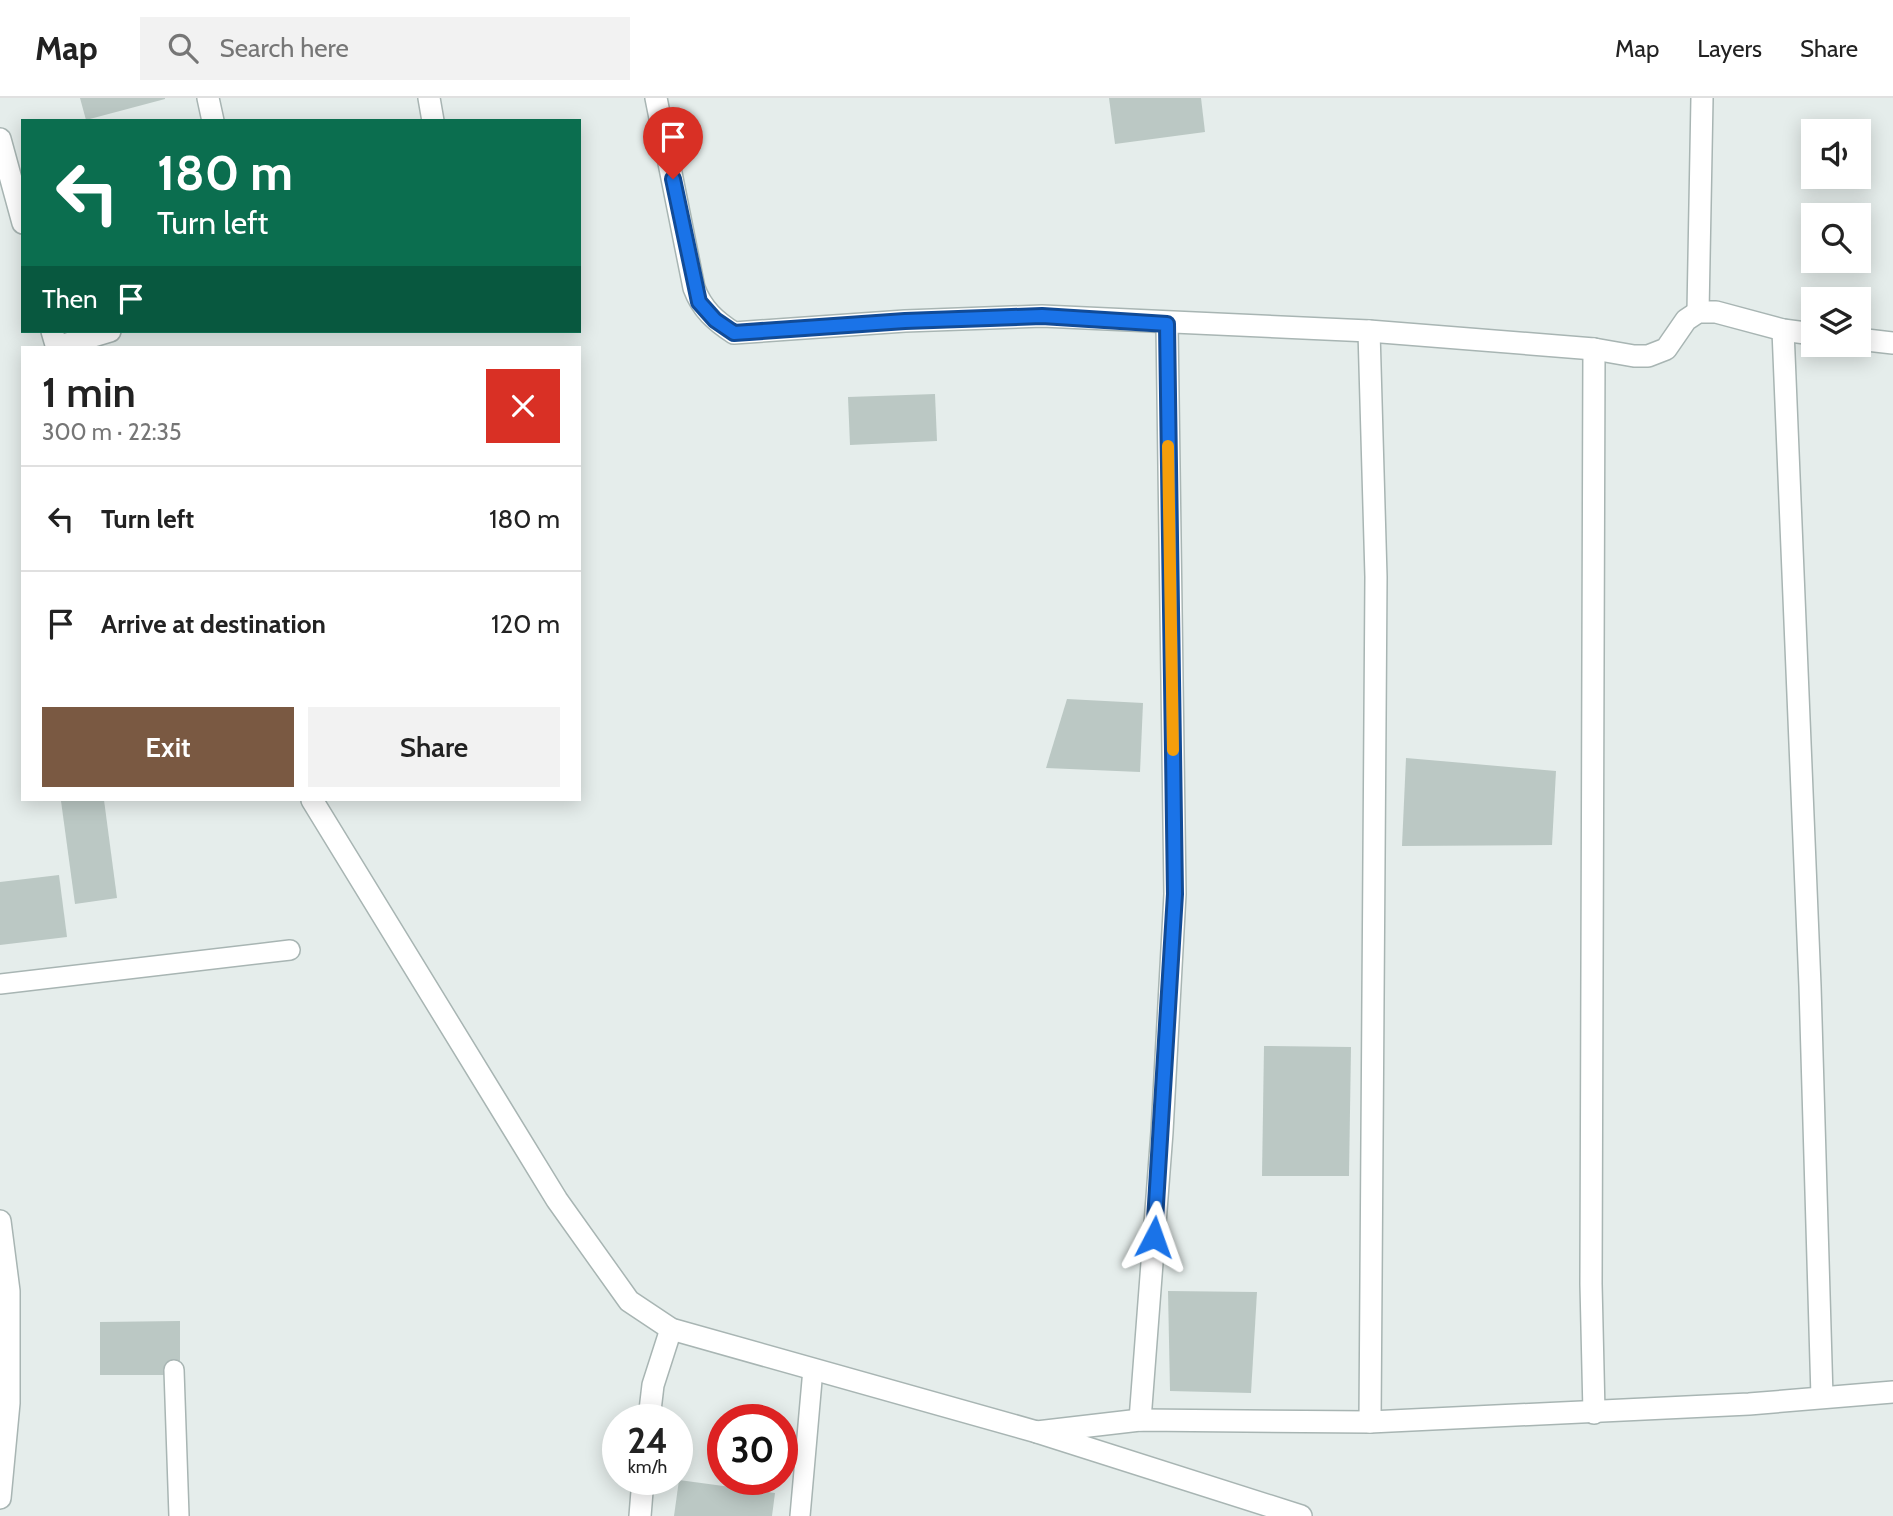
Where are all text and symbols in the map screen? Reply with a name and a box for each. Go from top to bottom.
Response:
search box [140,17,630,80]
text: Map [35,28,98,68]
icon: search [164,29,202,67]
text: Search here [220,32,349,64]
text: Map [1615,34,1659,63]
text: Layers [1697,34,1762,63]
text: Share [1800,34,1858,63]
pin [643,107,703,179]
icon: arrive [654,118,692,156]
map controls [1801,119,1871,357]
button: sound [1801,119,1871,189]
text: 180 m [157,143,293,202]
icon: left [42,147,133,238]
text: Turn left [157,203,268,242]
button: search [1801,203,1871,273]
icon: arrive [112,280,150,318]
text: Then [42,283,98,315]
button: layers [1801,287,1871,357]
text: 1 min [42,366,136,418]
button: close [486,369,560,443]
text: 300 m · 22:35 [42,418,182,446]
icon: left [42,500,80,538]
text: Turn left [101,503,194,535]
text: 180 m [489,503,560,535]
icon: arrive [42,605,80,643]
text: Arrive at destination [101,608,326,640]
text: 120 m [491,608,560,640]
button: Exit [42,707,294,787]
button: Share [308,707,560,787]
position arrow [1117,1200,1191,1274]
speed limit sign: 30 [707,1404,798,1495]
text: 24 [627,1419,668,1462]
text: km/h [628,1456,667,1478]

